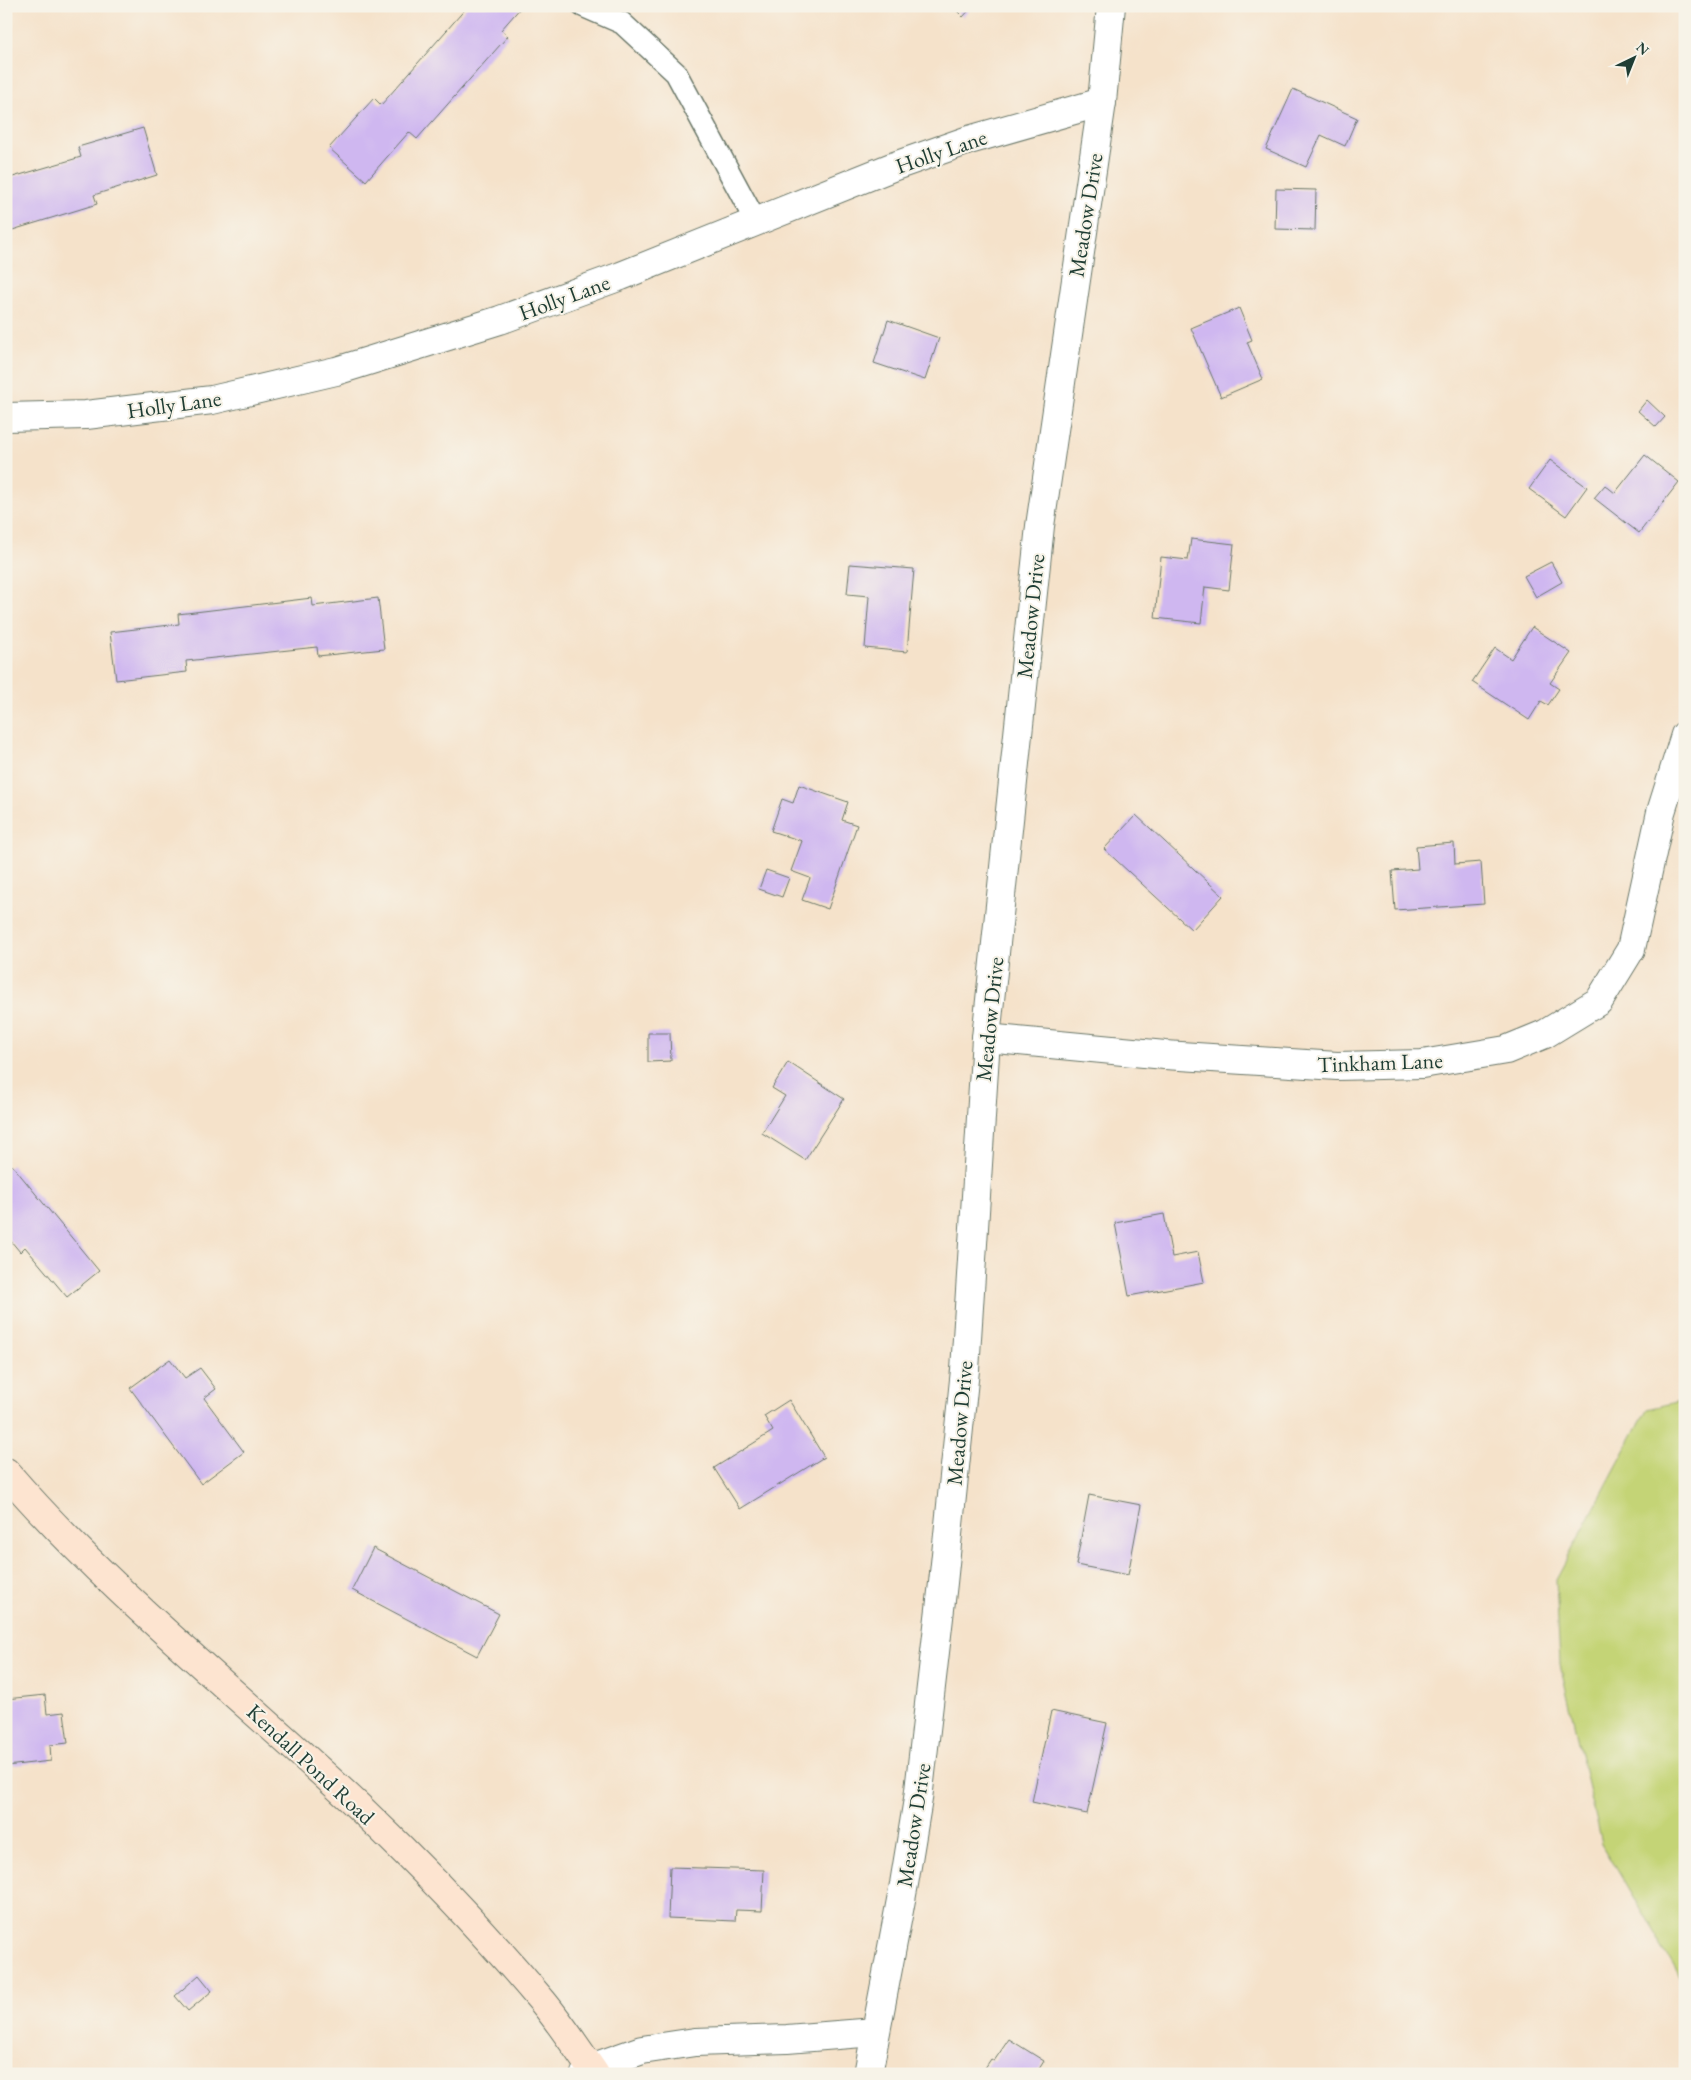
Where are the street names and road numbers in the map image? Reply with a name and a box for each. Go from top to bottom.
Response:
street label: Holly Lane [892,122,991,181]
street label: Meadow Drive [1061,151,1110,279]
street label: Holly Lane [515,267,614,327]
street label: Holly Lane [125,383,223,425]
street label: Meadow Drive [1010,552,1051,680]
street label: Meadow Drive [969,955,1010,1083]
street label: Tinkham Lane [1317,1046,1444,1079]
street label: Meadow Drive [940,1359,979,1487]
street label: Kendall Pond Road [240,1697,382,1832]
street label: Meadow Drive [889,1761,938,1889]

